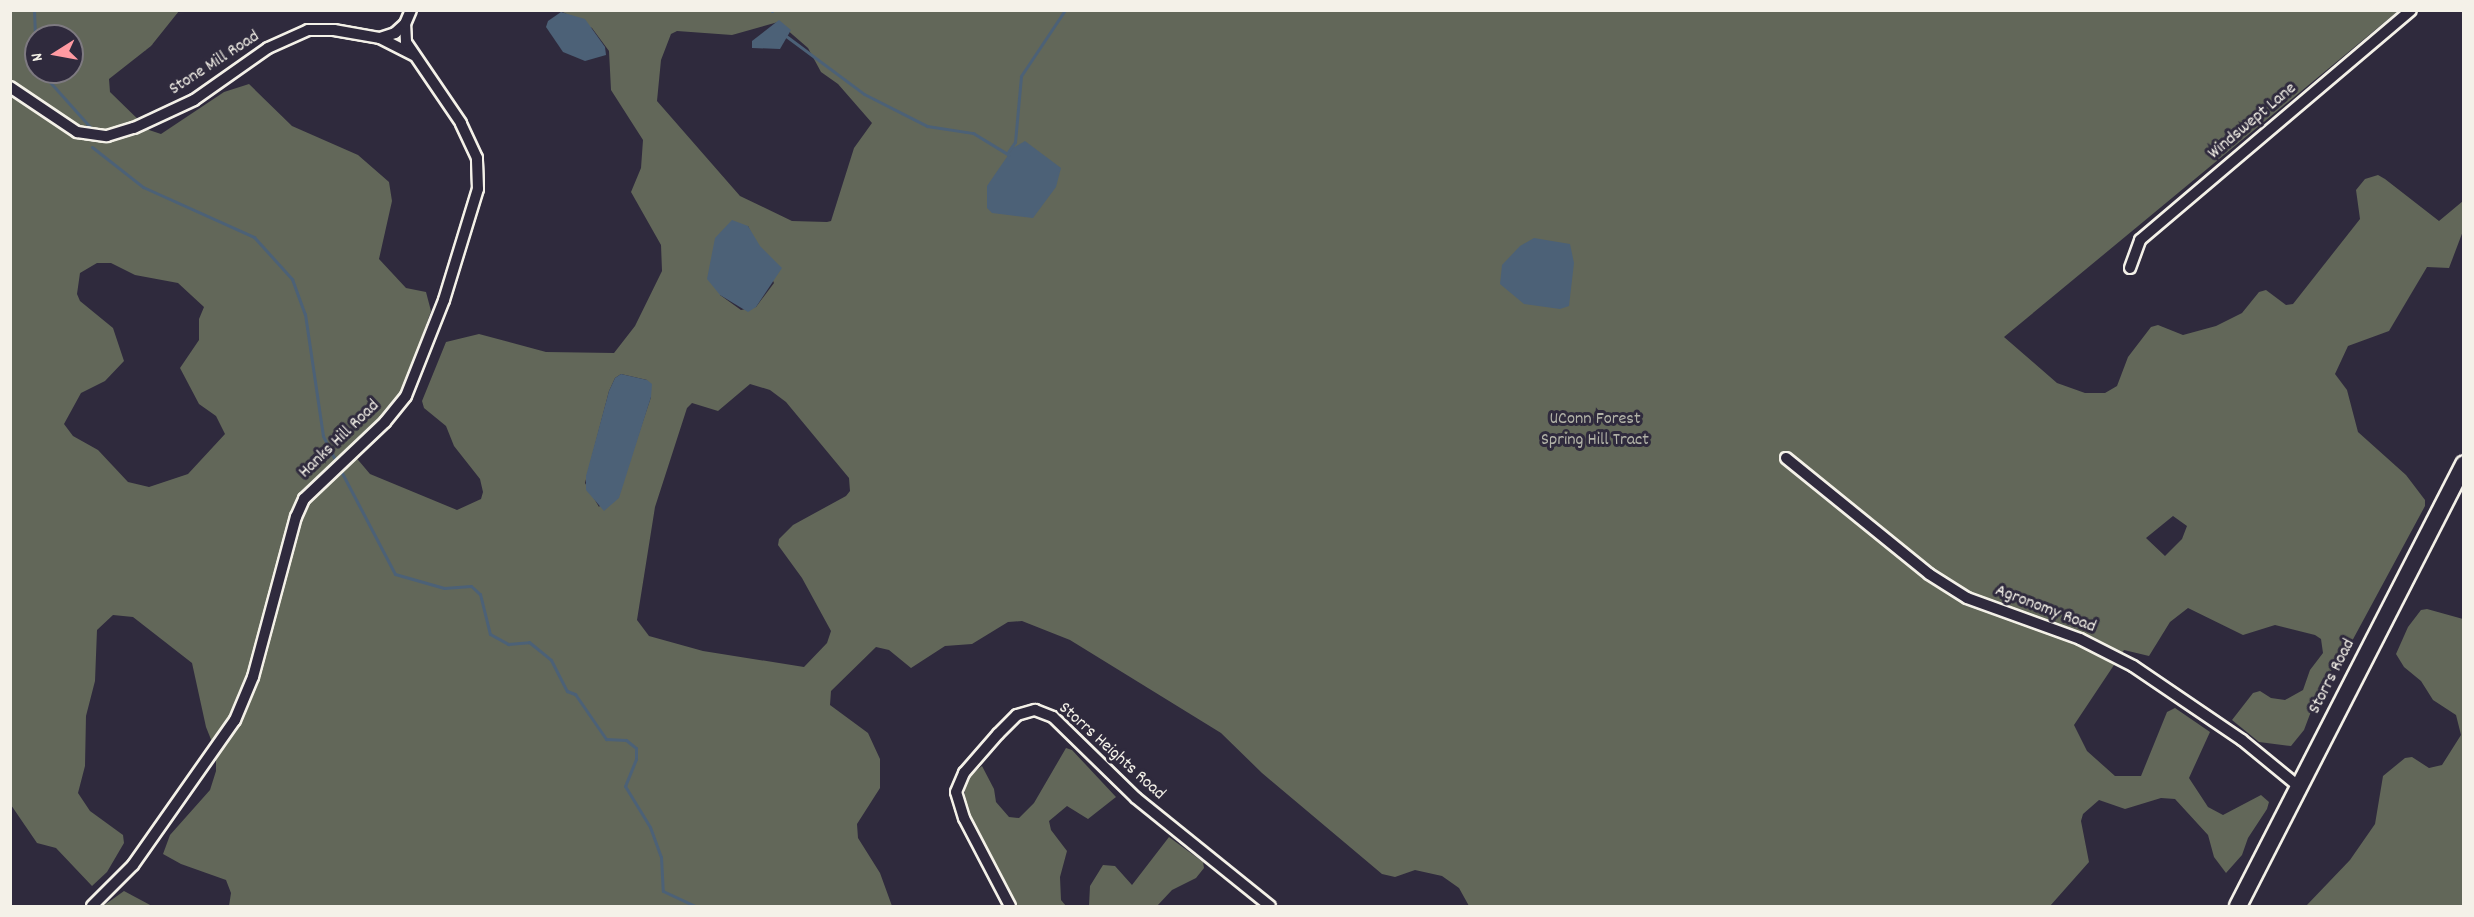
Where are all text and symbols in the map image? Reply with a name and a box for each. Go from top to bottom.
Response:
north arrow [24,24,84,84]
street label: Stone Mill Road [166,27,264,101]
text: N [26,51,50,63]
street label: Windswept Lane [2204,79,2302,165]
street label: Hanks Hill Road [295,396,385,484]
park label: UConn Forest Spring Hill Tract [1541,410,1649,452]
street label: Agronomy Road [1992,581,2098,639]
street label: Storrs Road [2305,636,2361,718]
street label: Storrs Heights Road [1053,698,1169,806]

